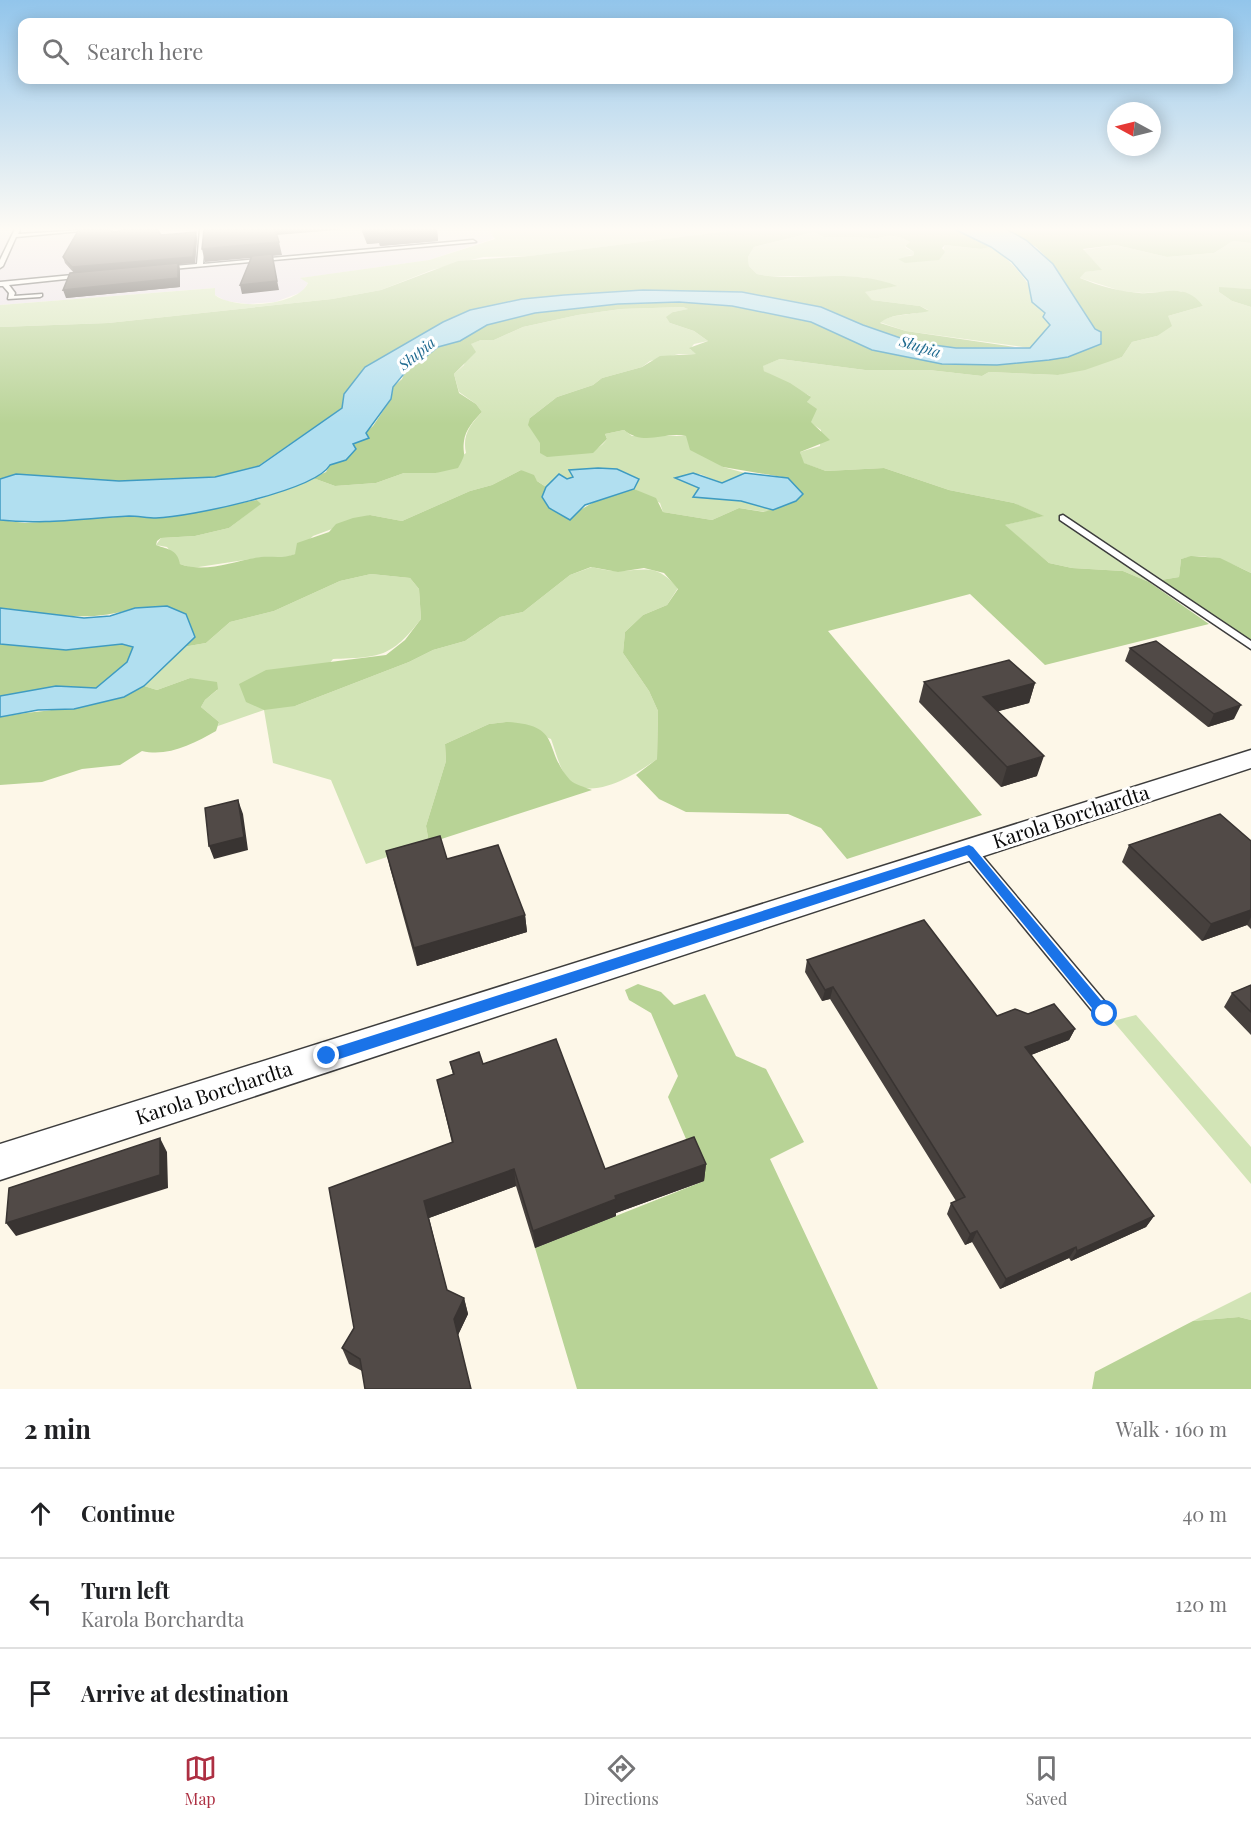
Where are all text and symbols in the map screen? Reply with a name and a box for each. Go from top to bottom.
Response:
search box [18,18,1233,84]
icon: search [39,35,72,68]
text: Search here [87,36,203,66]
north arrow [1107,102,1161,156]
water label: Słupia [896,330,943,362]
water label: Słupia [393,332,439,375]
street label: Karola Borchardta [989,777,1152,854]
route start [1091,1000,1117,1026]
route end [313,1042,339,1068]
street label: Karola Borchardta [132,1053,295,1130]
text: 2 min [24,1411,91,1446]
text: Walk · 160 m [1116,1415,1227,1442]
icon: ahead [24,1497,57,1530]
text: Continue [81,1498,175,1528]
text: 40 m [1182,1500,1227,1527]
text: Turn left [81,1575,170,1605]
icon: left [24,1587,57,1620]
text: 120 m [1175,1590,1227,1617]
text: Karola Borchardta [81,1605,244,1632]
icon: arrive [24,1677,57,1710]
text: Arrive at destination [81,1678,289,1708]
tab: Map [184,1752,217,1809]
tab: Directions [584,1752,659,1809]
tab: Saved [1026,1752,1067,1809]

